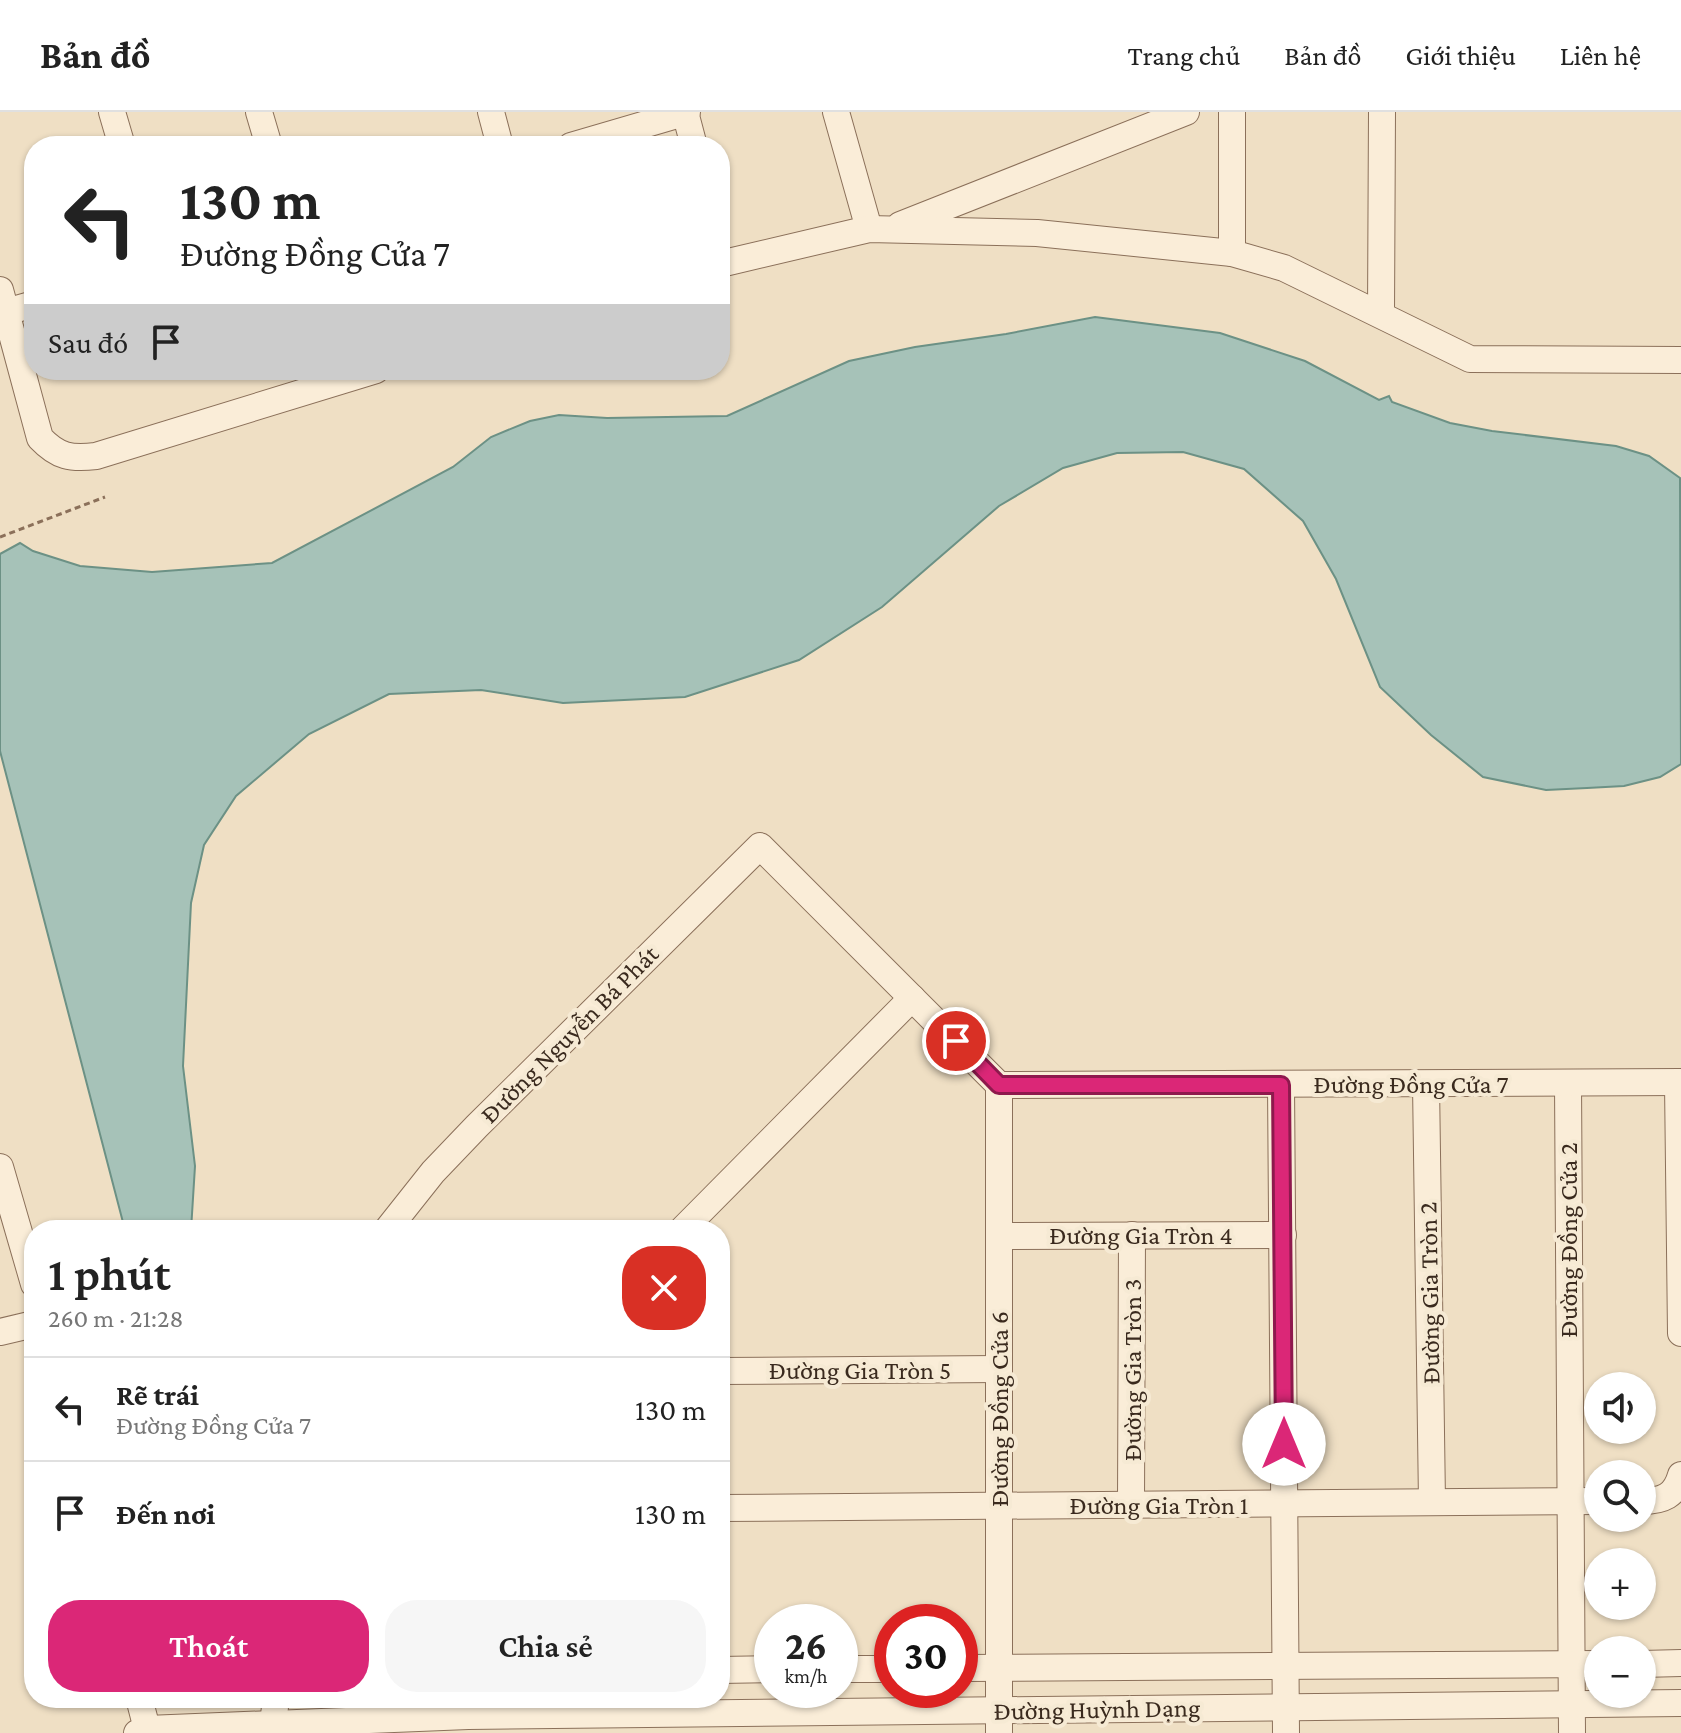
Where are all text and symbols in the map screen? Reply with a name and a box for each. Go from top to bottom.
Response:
text: Bản đồ [40,34,151,76]
text: Trang chủ [1127,40,1240,71]
text: Bản đồ [1284,40,1361,71]
text: Giới thiệu [1405,40,1516,71]
text: Liên hệ [1560,40,1641,71]
icon: left [48,168,152,272]
text: 130 m [180,169,321,231]
text: Đường Đồng Cửa 7 [180,234,450,274]
icon: arrive [144,320,188,364]
text: Sau đó [48,326,128,359]
street label: Đường Nguyễn Bá Phát [474,939,665,1129]
pin [922,1007,990,1075]
icon: arrive [934,1019,978,1063]
street label: Đường Đồng Cửa 7 [1314,1070,1508,1099]
street label: Đường Đồng Cửa 2 [1554,1142,1583,1338]
street label: Đường Gia Tròn 2 [1413,1201,1446,1385]
street label: Đường Gia Tròn 4 [1049,1221,1233,1250]
button: close [622,1246,706,1330]
text: 1 phút [48,1247,171,1300]
street label: Đường Gia Tròn 3 [1118,1279,1147,1461]
text: 260 m · 21:28 [48,1304,183,1333]
street label: Đường Đồng Cửa 6 [985,1311,1014,1507]
street label: Đường Gia Tròn 5 [769,1356,951,1385]
map controls [1584,1372,1656,1708]
button: sound [1584,1372,1656,1444]
text: Rẽ trái [116,1378,199,1411]
icon: left [48,1387,92,1431]
text: 130 m [635,1393,706,1426]
position arrow [1242,1402,1326,1486]
text: Đường Đồng Cửa 7 [116,1411,311,1440]
button: search [1584,1460,1656,1532]
icon: arrive [48,1491,92,1535]
street label: Đường Gia Tròn 1 [1070,1491,1248,1520]
text: Đến nơi [116,1497,215,1530]
text: 130 m [635,1497,706,1530]
button: + [1584,1548,1656,1620]
button: Thoát [48,1600,369,1692]
button: Chia sẻ [385,1600,706,1692]
speed limit sign: 30 [874,1604,978,1708]
text: 26 [785,1623,827,1668]
button: − [1584,1636,1656,1708]
text: km/h [784,1665,828,1687]
street label: Đường Huỳnh Dạng [993,1693,1201,1726]

